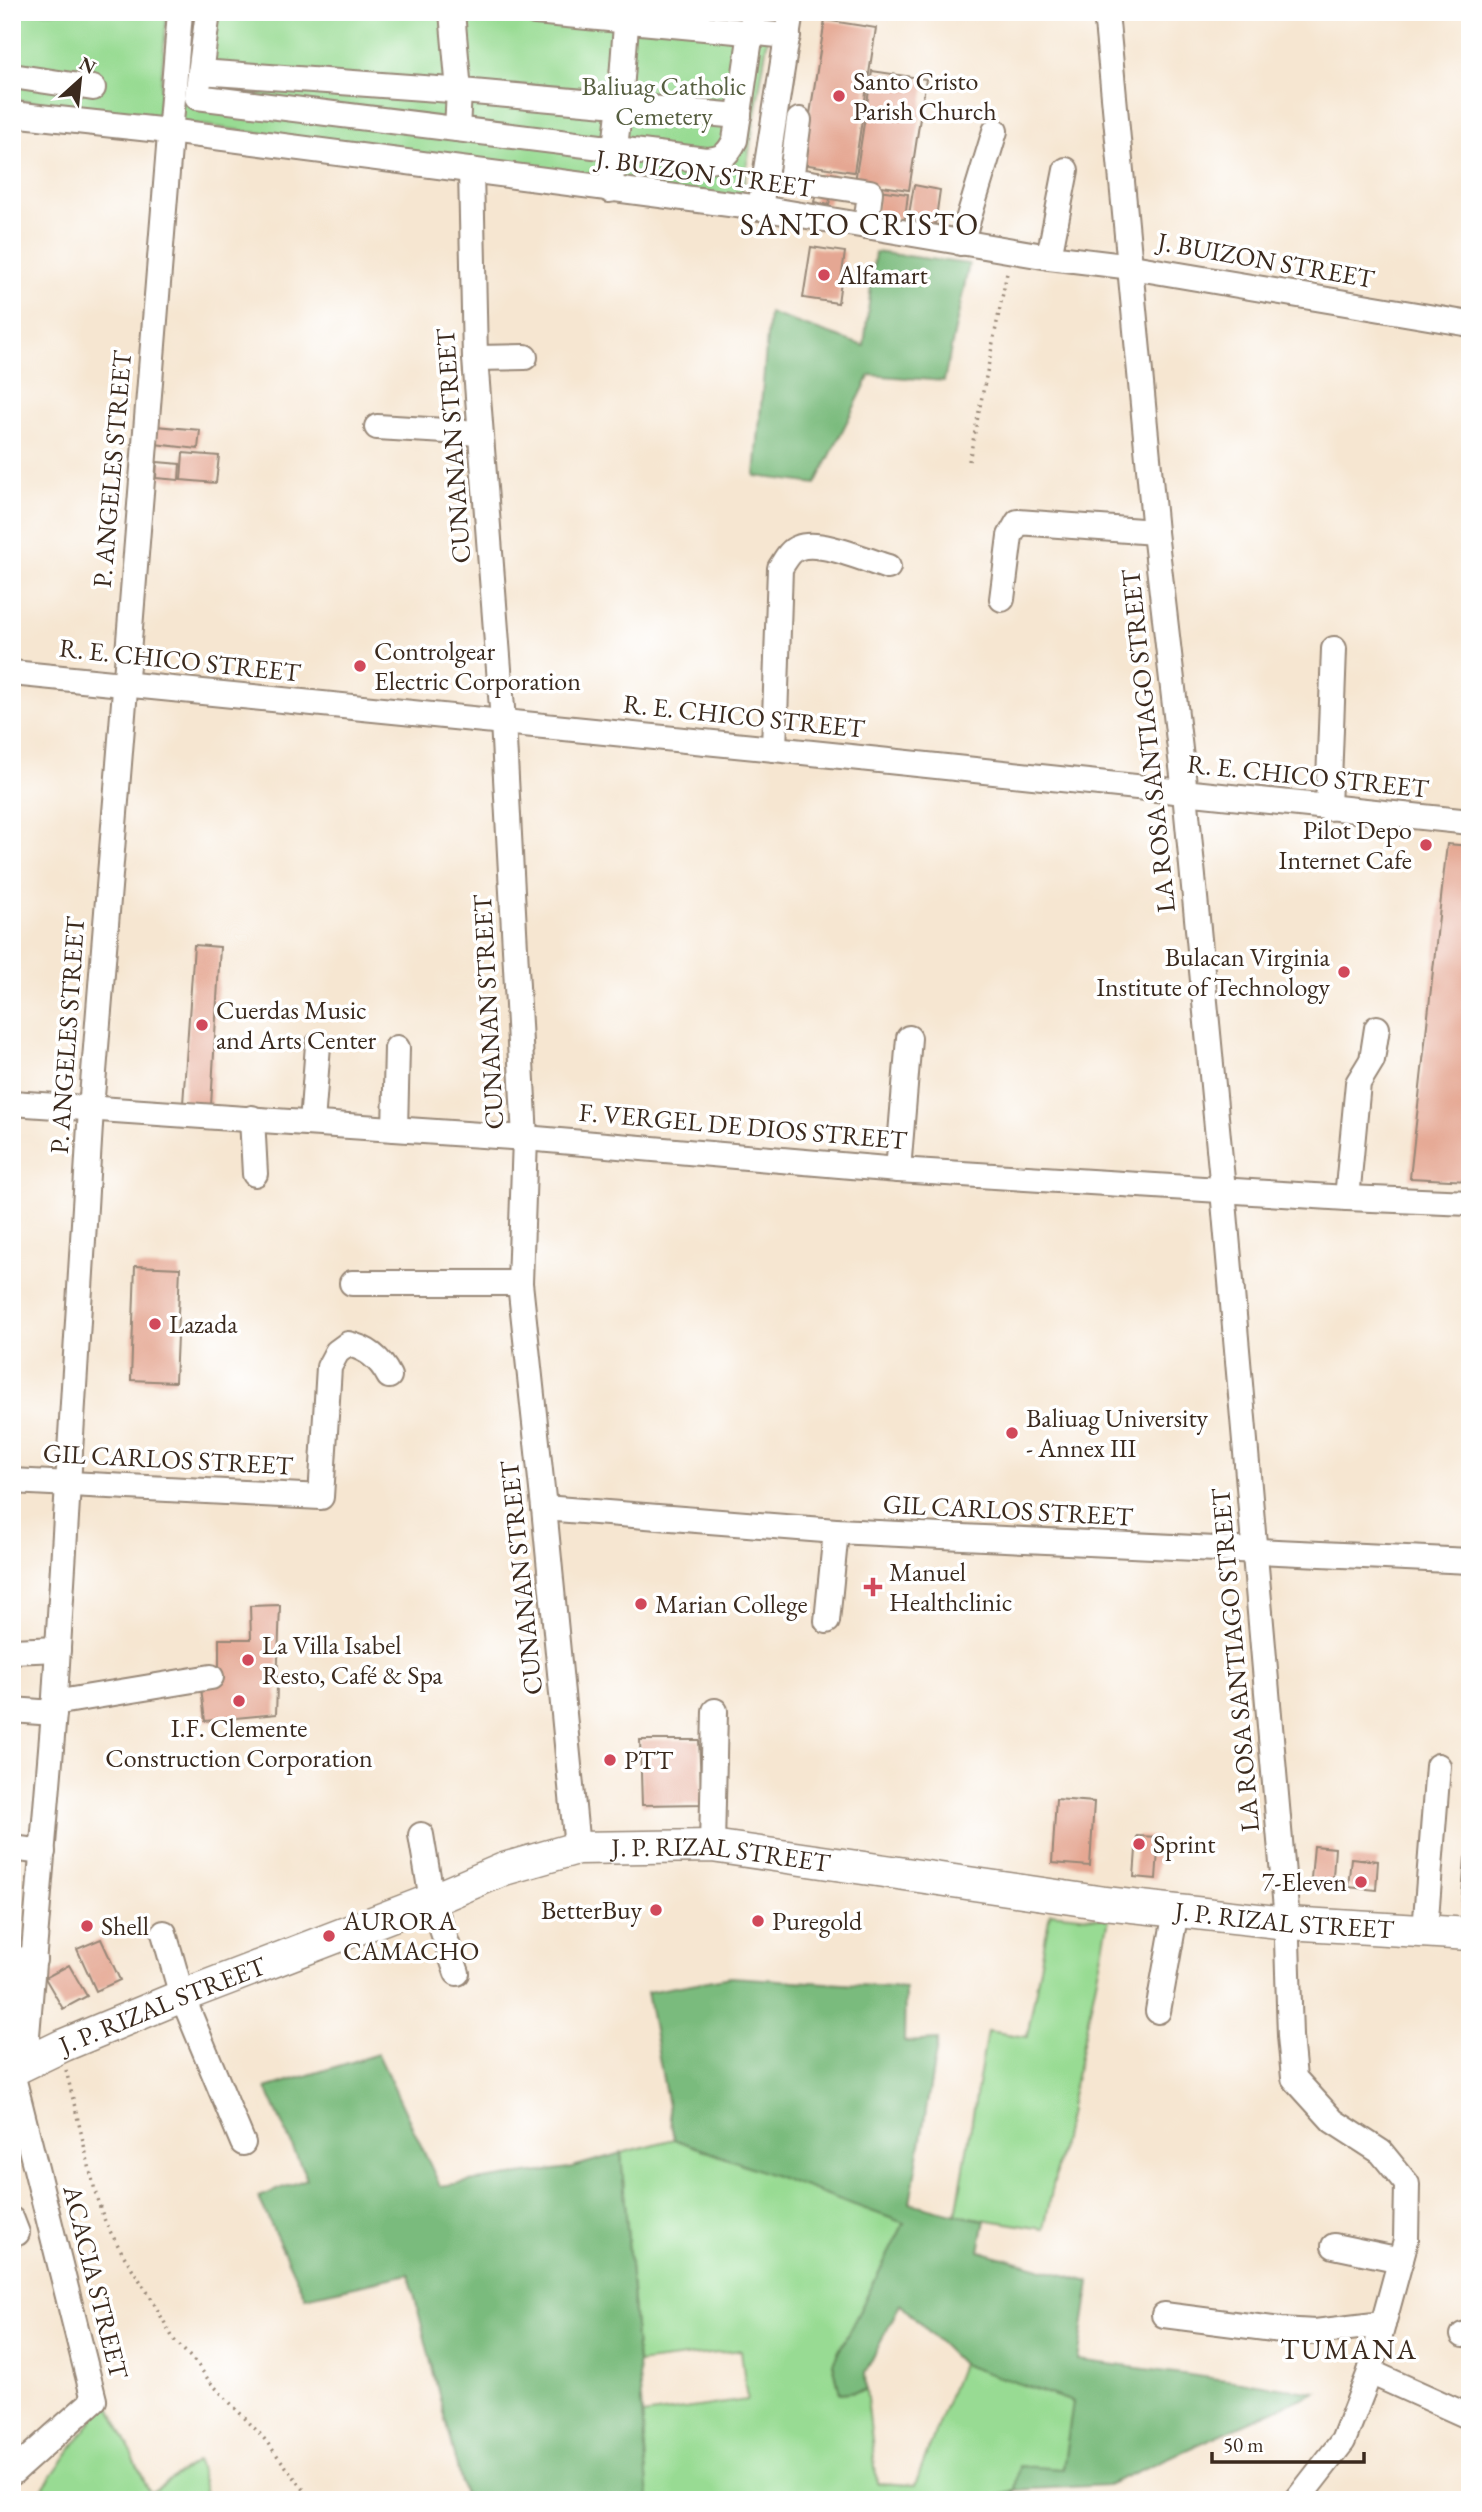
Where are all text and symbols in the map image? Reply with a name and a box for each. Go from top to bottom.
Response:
north arrow [46,46,116,116]
text: N [75,51,101,80]
place label: Santo Cristo Parish Church [853,64,997,128]
park label: Baliuag Catholic Cemetery [582,69,746,133]
marker: Santo Cristo Parish Church [831,88,847,104]
street label: J. BUIZON STREET [592,141,817,205]
district label: SANTO CRISTO [740,205,980,244]
street label: J. BUIZON STREET [1153,224,1378,296]
place label: Alfamart [837,258,928,292]
marker: Alfamart [816,267,832,283]
street label: CUNANAN STREET [428,327,478,565]
street label: P. ANGELES STREET [85,349,139,589]
street label: LA ROSA SANTIAGO STREET [1113,567,1183,914]
street label: R. E. CHICO STREET [58,630,303,690]
place label: Controlgear Electric Corporation [374,634,581,698]
marker: Controlgear Electric Corporation [352,658,368,674]
street label: R. E. CHICO STREET [622,686,867,746]
street label: R. E. CHICO STREET [1186,746,1431,806]
place label: Pilot Depo Internet Cafe [1279,813,1412,877]
marker: Pilot Depo Internet Cafe [1418,837,1434,853]
street label: CUNANAN STREET [465,893,511,1130]
street label: P. ANGELES STREET [42,915,92,1155]
place label: Bulacan Virginia Institute of Technology [1096,940,1331,1004]
marker: Bulacan Virginia Institute of Technology [1336,964,1352,980]
place label: Cuerdas Music and Arts Center [216,993,377,1057]
marker: Cuerdas Music and Arts Center [194,1017,210,1033]
street label: F. VERGEL DE DIOS STREET [578,1095,909,1157]
place label: Lazada [169,1307,238,1341]
marker: Lazada [147,1316,163,1332]
place label: Baliuag University - Annex III [1026,1401,1209,1465]
marker: Baliuag University - Annex III [1004,1425,1020,1441]
street label: GIL CARLOS STREET [42,1435,294,1483]
street label: CUNANAN STREET [492,1459,550,1697]
street label: GIL CARLOS STREET [882,1486,1134,1534]
street label: LA ROSA SANTIAGO STREET [1203,1486,1267,1833]
place label: Manuel Healthclinic [889,1555,1012,1619]
marker: Manuel Healthclinic [863,1577,883,1597]
place label: Marian College [655,1587,808,1621]
marker: Marian College [633,1596,649,1612]
place label: La Villa Isabel Resto, Café & Spa [262,1628,443,1692]
marker: La Villa Isabel Resto, Café & Spa [240,1652,256,1668]
marker: I.F. Clemente Construction Corporation [231,1693,247,1709]
place label: I.F. Clemente Construction Corporation [105,1711,373,1775]
place label: PTT [624,1743,674,1777]
marker: PTT [602,1752,618,1768]
place label: Sprint [1153,1827,1216,1861]
street label: J. P. RIZAL STREET [609,1829,833,1880]
marker: Sprint [1131,1836,1147,1852]
place label: 7-Eleven [1262,1865,1347,1899]
marker: 7-Eleven [1353,1874,1369,1890]
place label: BetterBuy [541,1893,643,1927]
street label: J. P. RIZAL STREET [1171,1894,1396,1946]
marker: BetterBuy [648,1902,664,1918]
place label: AURORA CAMACHO [342,1904,479,1968]
place label: Puregold [772,1904,863,1938]
place label: Shell [101,1909,149,1943]
marker: Puregold [750,1913,766,1929]
marker: Shell [79,1918,95,1934]
marker: AURORA CAMACHO [321,1928,337,1944]
street label: J. P. RIZAL STREET [52,1948,271,2063]
street label: ACACIA STREET [55,2181,137,2383]
district label: TUMANA [1280,2331,1418,2367]
scale bar [1212,2421,1365,2465]
text: 50 m [1223,2431,1264,2458]

